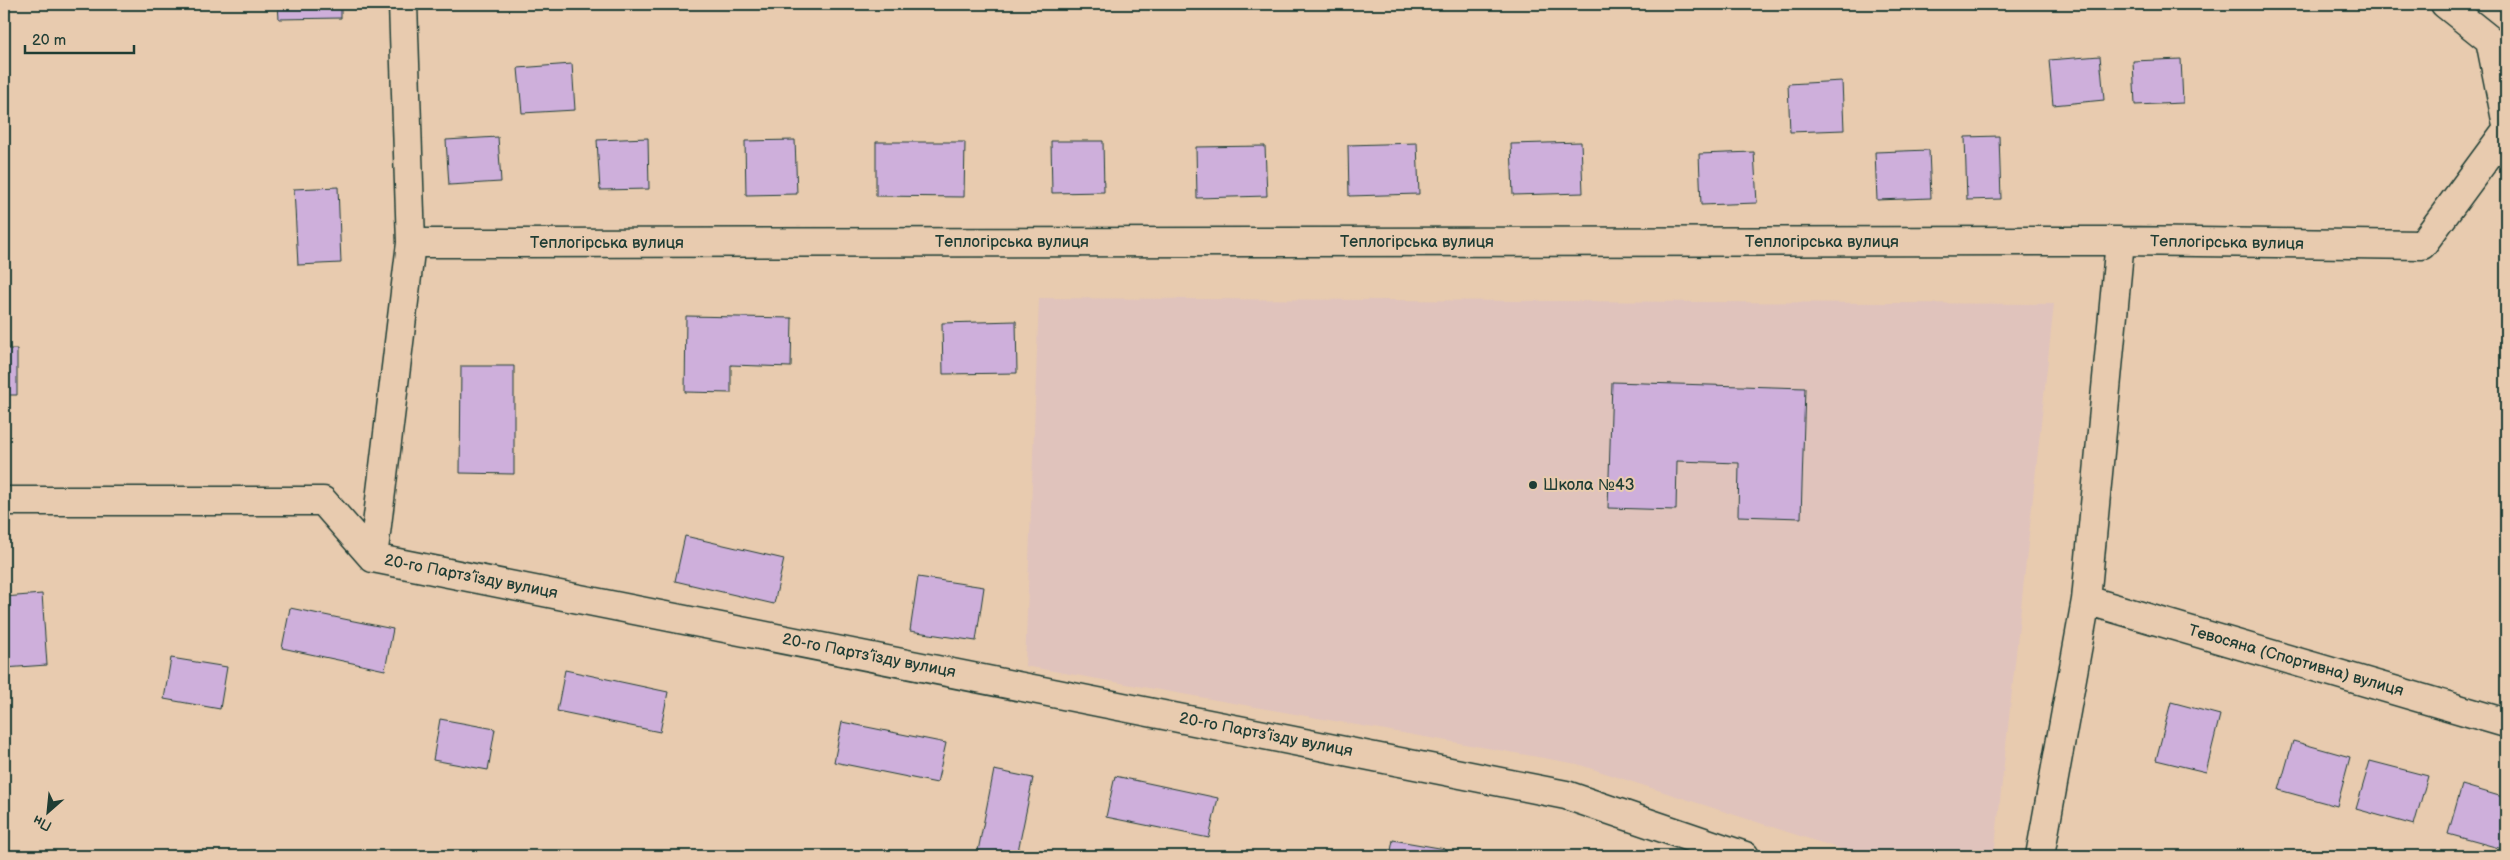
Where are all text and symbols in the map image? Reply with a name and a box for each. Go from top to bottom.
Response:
scale bar [25,22,134,54]
text: 20 m [32,31,66,50]
street label: Теплогірська вулиця [2150,232,2304,254]
street label: Теплогірська вулиця [935,233,1089,252]
street label: Теплогірська вулиця [1340,233,1494,252]
street label: Теплогірська вулиця [1745,233,1899,252]
street label: Теплогірська вулиця [530,234,684,253]
place label: Школа №43 [1543,476,1635,495]
marker: Школа №43 [1527,479,1539,491]
street label: 20-го Партз’їзду вулиця [383,551,560,603]
street label: Тевосяна (Спортивна) вулиця [2186,621,2406,701]
street label: 20-го Партз’їзду вулиця [781,630,958,682]
street label: 20-го Партз’їзду вулиця [1178,709,1355,761]
north arrow [22,788,72,838]
text: Пн [30,811,55,835]

